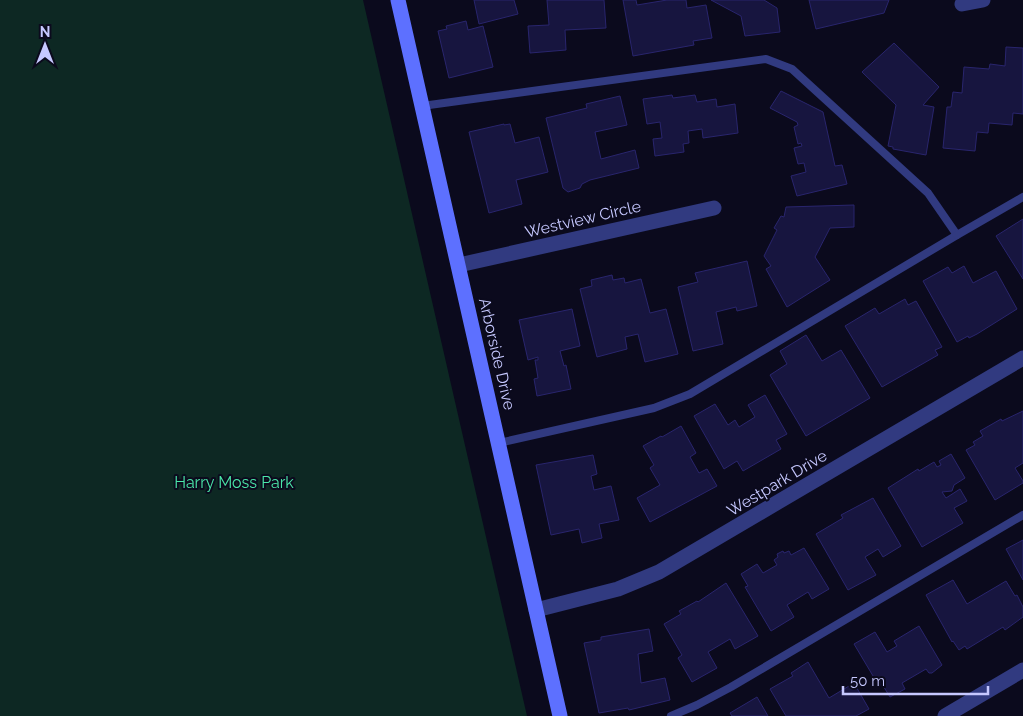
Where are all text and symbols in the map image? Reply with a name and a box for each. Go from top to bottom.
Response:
north arrow [20,20,70,70]
text: N [40,24,50,40]
street label: Westview Circle [523,196,643,242]
street label: Arborside Drive [475,296,519,412]
street label: Westpark Drive [724,446,830,520]
park label: Harry Moss Park [174,473,294,492]
scale bar [843,664,988,696]
text: 50 m [850,672,885,690]

